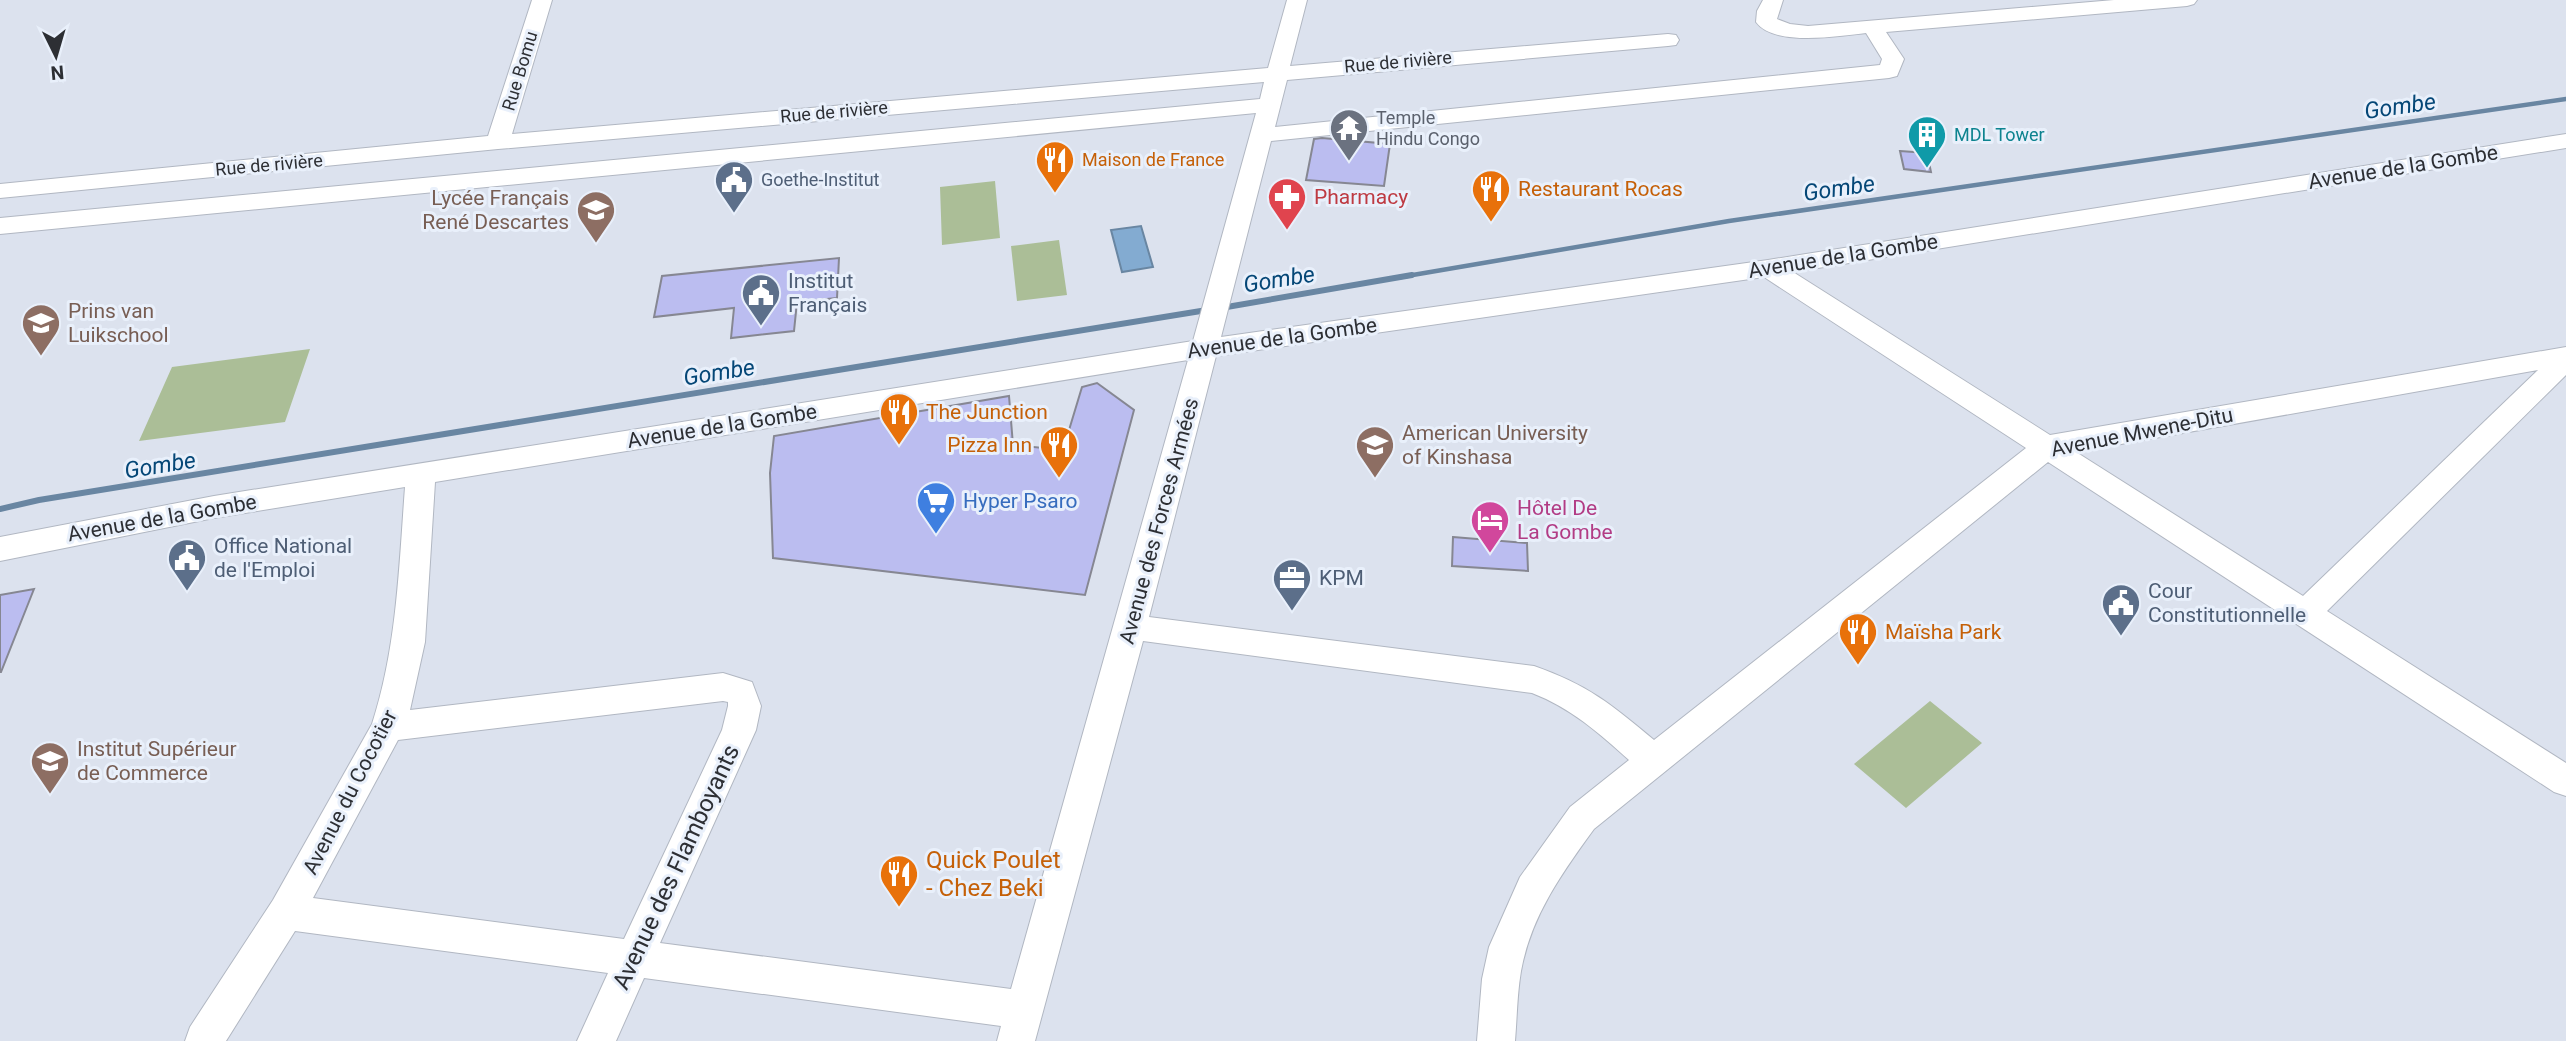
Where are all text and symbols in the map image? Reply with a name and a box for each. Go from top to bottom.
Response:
north arrow [21,21,91,91]
street label: Rue Bomu [497,28,542,113]
street label: Rue de rivière [1343,46,1453,77]
text: N [50,60,65,84]
water label: Gombe [2363,88,2438,125]
street label: Rue de rivière [779,96,889,127]
temple icon: Temple Hindu Congo [1328,107,1370,162]
place label: Temple Hindu Congo [1376,107,1480,149]
building icon: MDL Tower [1906,114,1948,169]
place label: MDL Tower [1954,124,2045,145]
restaurant icon: Maison de France [1034,139,1076,194]
street label: Avenue de la Gombe [2307,140,2499,194]
street label: Rue de rivière [214,149,324,180]
place label: Maison de France [1082,149,1224,170]
public building icon: Goethe-Institut [713,159,755,214]
restaurant icon: Restaurant Rocas [1470,168,1512,223]
place label: Goethe-Institut [761,169,880,190]
water label: Gombe [1802,170,1877,207]
pharmacy icon: Pharmacy [1266,176,1308,231]
place label: Restaurant Rocas [1518,177,1683,201]
place label: Pharmacy [1314,185,1408,209]
place label: Lycée Français René Descartes [422,186,569,234]
school or university icon: Lycée Français René Descartes [575,189,617,244]
street label: Avenue de la Gombe [1747,229,1939,283]
water label: Gombe [1241,261,1317,298]
place label: Institut Français [788,269,867,317]
public building icon: Institut Français [740,272,782,327]
place label: Prins van Luikschool [68,299,169,347]
school or university icon: Prins van Luikschool [20,302,62,357]
street label: Avenue de la Gombe [1186,313,1378,363]
water label: Gombe [681,354,757,391]
restaurant icon: The Junction [878,391,920,446]
street label: Avenue des Forces Armées [1115,395,1203,647]
street label: Avenue de la Gombe [626,399,818,453]
place label: The Junction [926,400,1048,424]
street label: Avenue Mwene-Ditu [2049,403,2235,461]
place label: American University of Kinshasa [1402,421,1588,469]
restaurant icon: Pizza Inn [1038,424,1080,479]
school or university icon: American University of Kinshasa [1354,424,1396,479]
place label: Pizza Inn [947,433,1032,457]
water label: Gombe [122,447,198,484]
supermarket icon: Hyper Psaro [915,480,957,535]
place label: Hyper Psaro [963,489,1078,513]
street label: Avenue de la Gombe [66,490,258,546]
place label: Hôtel De La Gombe [1517,496,1613,544]
hotel icon: Hôtel De La Gombe [1469,499,1511,554]
place label: Office National de l'Emploi [214,534,352,582]
public building icon: Office National de l'Emploi [166,537,208,592]
office icon: KPM [1271,557,1313,612]
place label: KPM [1319,566,1364,590]
place label: Cour Constitutionnelle [2148,579,2306,627]
public building icon: Cour Constitutionnelle [2100,582,2142,637]
restaurant icon: Maïsha Park [1837,611,1879,666]
place label: Maïsha Park [1885,620,2002,644]
street label: Avenue du Cocotier [298,706,402,878]
place label: Institut Supérieur de Commerce [77,737,237,785]
school or university icon: Institut Supérieur de Commerce [29,740,71,795]
street label: Avenue des Flamboyants [607,740,745,994]
place label: Quick Poulet - Chez Beki [926,846,1061,902]
restaurant icon: Quick Poulet - Chez Beki [878,853,920,908]

